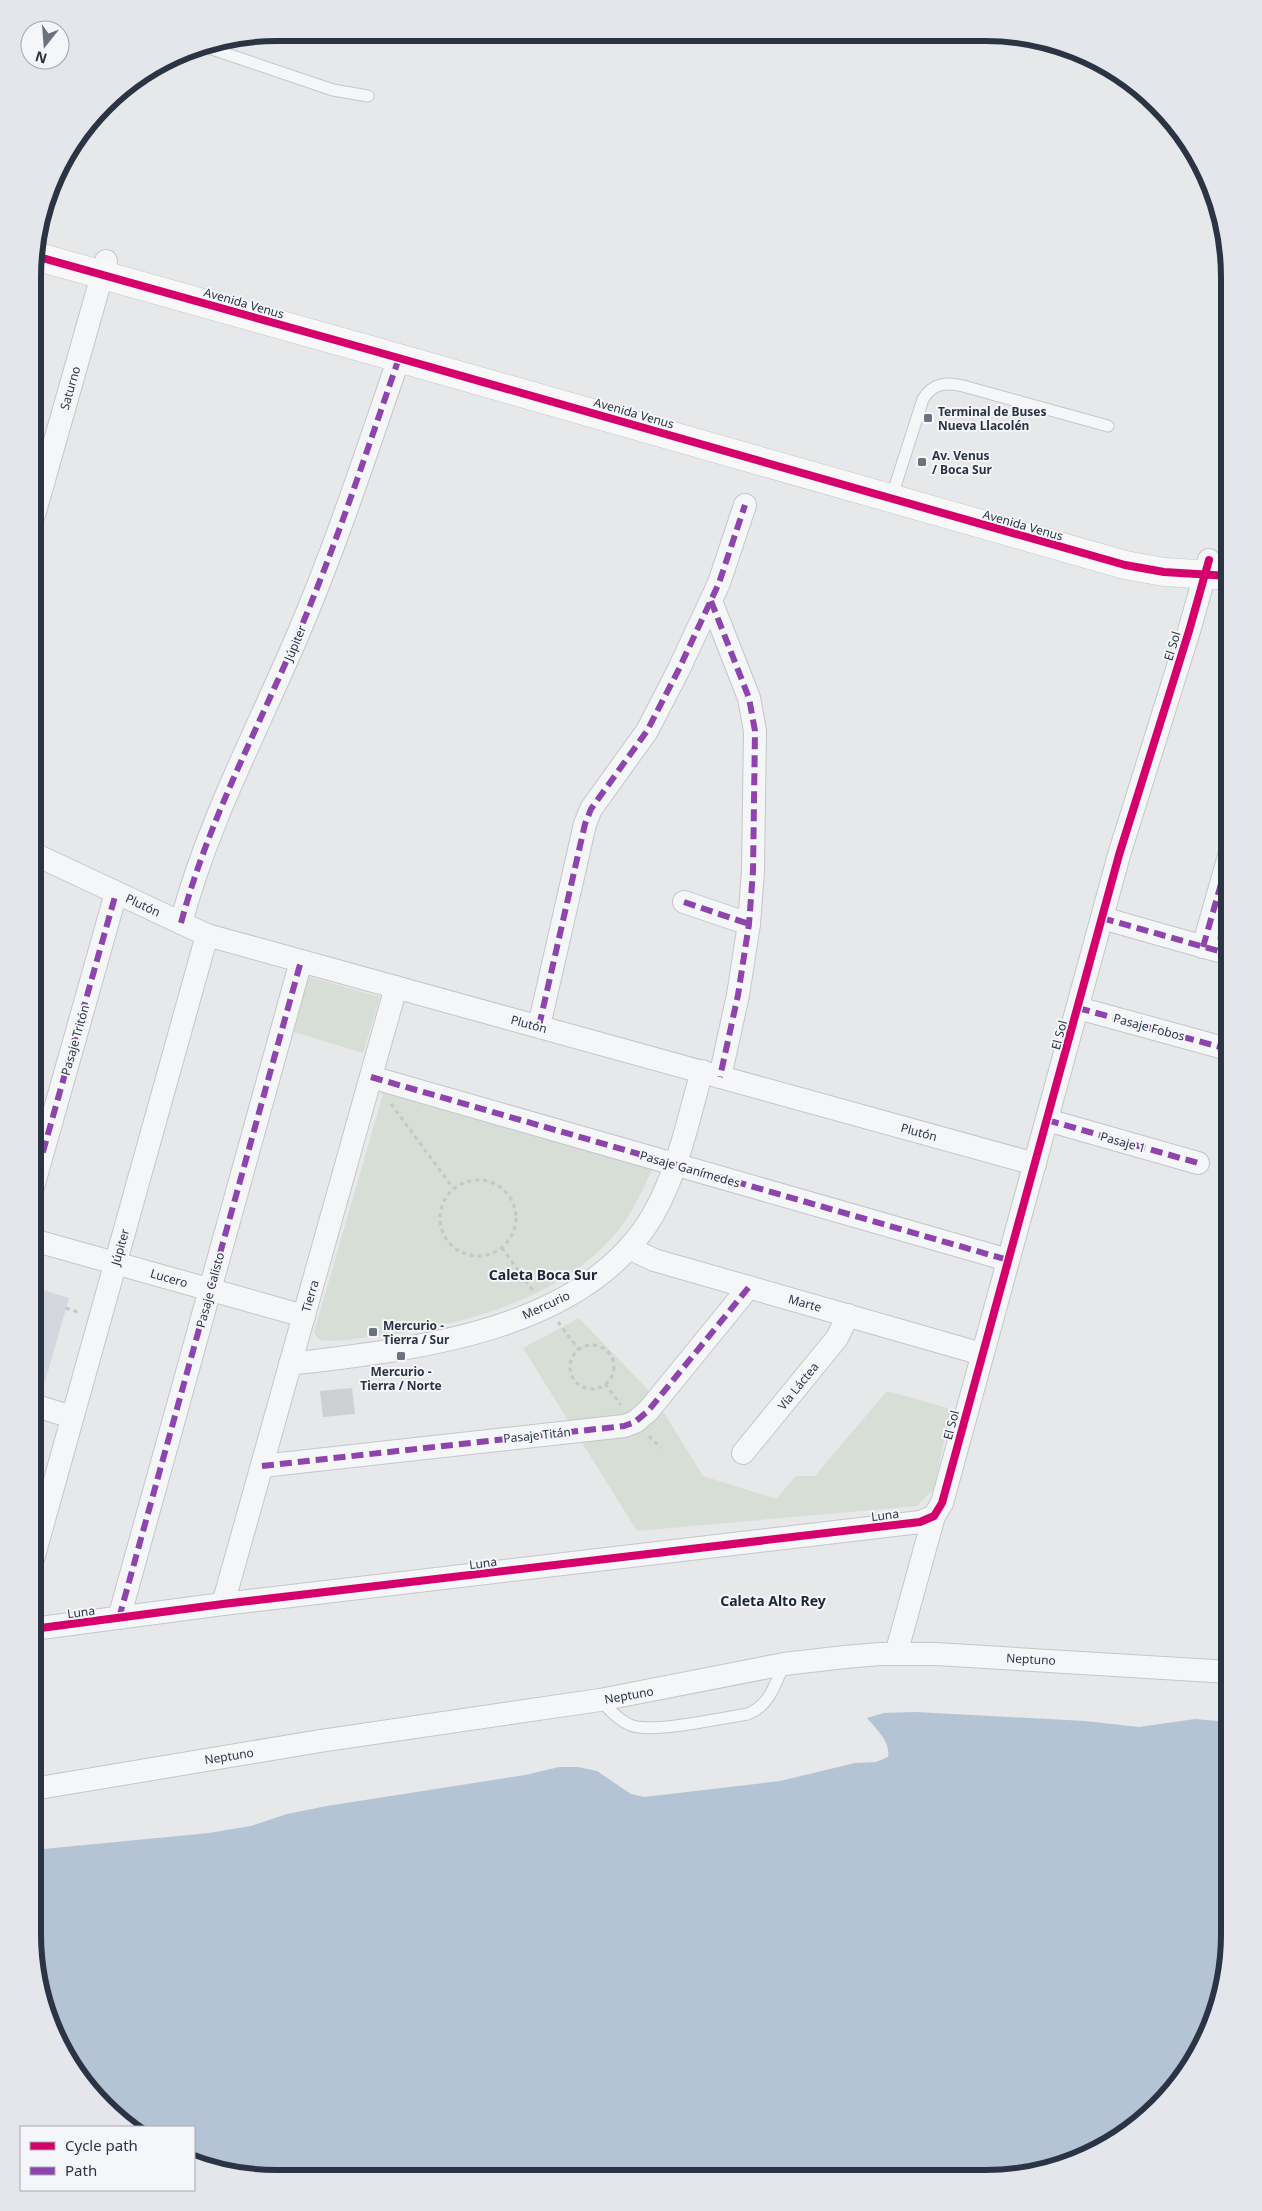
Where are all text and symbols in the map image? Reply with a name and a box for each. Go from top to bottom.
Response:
north arrow [20,20,70,70]
text: N [33,47,49,69]
street label: Avenida Venus [202,283,286,323]
street label: Saturno [56,364,84,412]
street label: Avenida Venus [592,393,676,433]
place label: Terminal de Buses Nueva Llacolén [938,403,1046,434]
marker: Terminal de Buses Nueva Llacolén [922,412,934,424]
place label: Av. Venus / Boca Sur [932,447,992,478]
marker: Av. Venus / Boca Sur [916,456,928,468]
street label: Avenida Venus [981,505,1065,545]
street label: Júpiter [280,623,310,664]
street label: El Sol [1160,629,1184,663]
street label: Plutón [123,890,163,920]
street label: Pasaje Tritón [57,1003,93,1077]
street label: Pasaje Fobos [1111,1009,1187,1045]
street label: Plutón [509,1011,549,1037]
street label: El Sol [1047,1018,1071,1052]
street label: Plutón [899,1119,939,1145]
street label: Pasaje 1 [1098,1127,1148,1157]
street label: Pasaje Ganímedes [638,1147,742,1191]
street label: Júpiter [106,1227,133,1268]
street label: Pasaje Calisto [192,1250,228,1330]
street label: Lucero [148,1265,190,1291]
district label: Caleta Boca Sur [489,1265,598,1284]
street label: Tierra [297,1278,323,1314]
street label: Mercurio [519,1287,573,1323]
street label: Marte [786,1290,824,1316]
place label: Mercurio - Tierra / Sur [383,1317,450,1348]
marker: Mercurio - Tierra / Sur [367,1326,379,1338]
marker: Mercurio - Tierra / Norte [395,1350,407,1362]
street label: Vía Láctea [774,1359,822,1413]
place label: Mercurio - Tierra / Norte [360,1363,442,1394]
street label: El Sol [939,1408,963,1442]
street label: Pasaje Titán [502,1423,572,1447]
street label: Luna [870,1505,900,1525]
street label: Luna [468,1553,498,1573]
district label: Caleta Alto Rey [720,1591,826,1610]
street label: Luna [66,1602,96,1622]
street label: Neptuno [1006,1649,1056,1669]
street label: Neptuno [603,1682,655,1708]
street label: Neptuno [203,1744,255,1768]
legend [20,2126,195,2191]
text: Cycle path [65,2135,138,2155]
text: Path [65,2160,97,2180]

